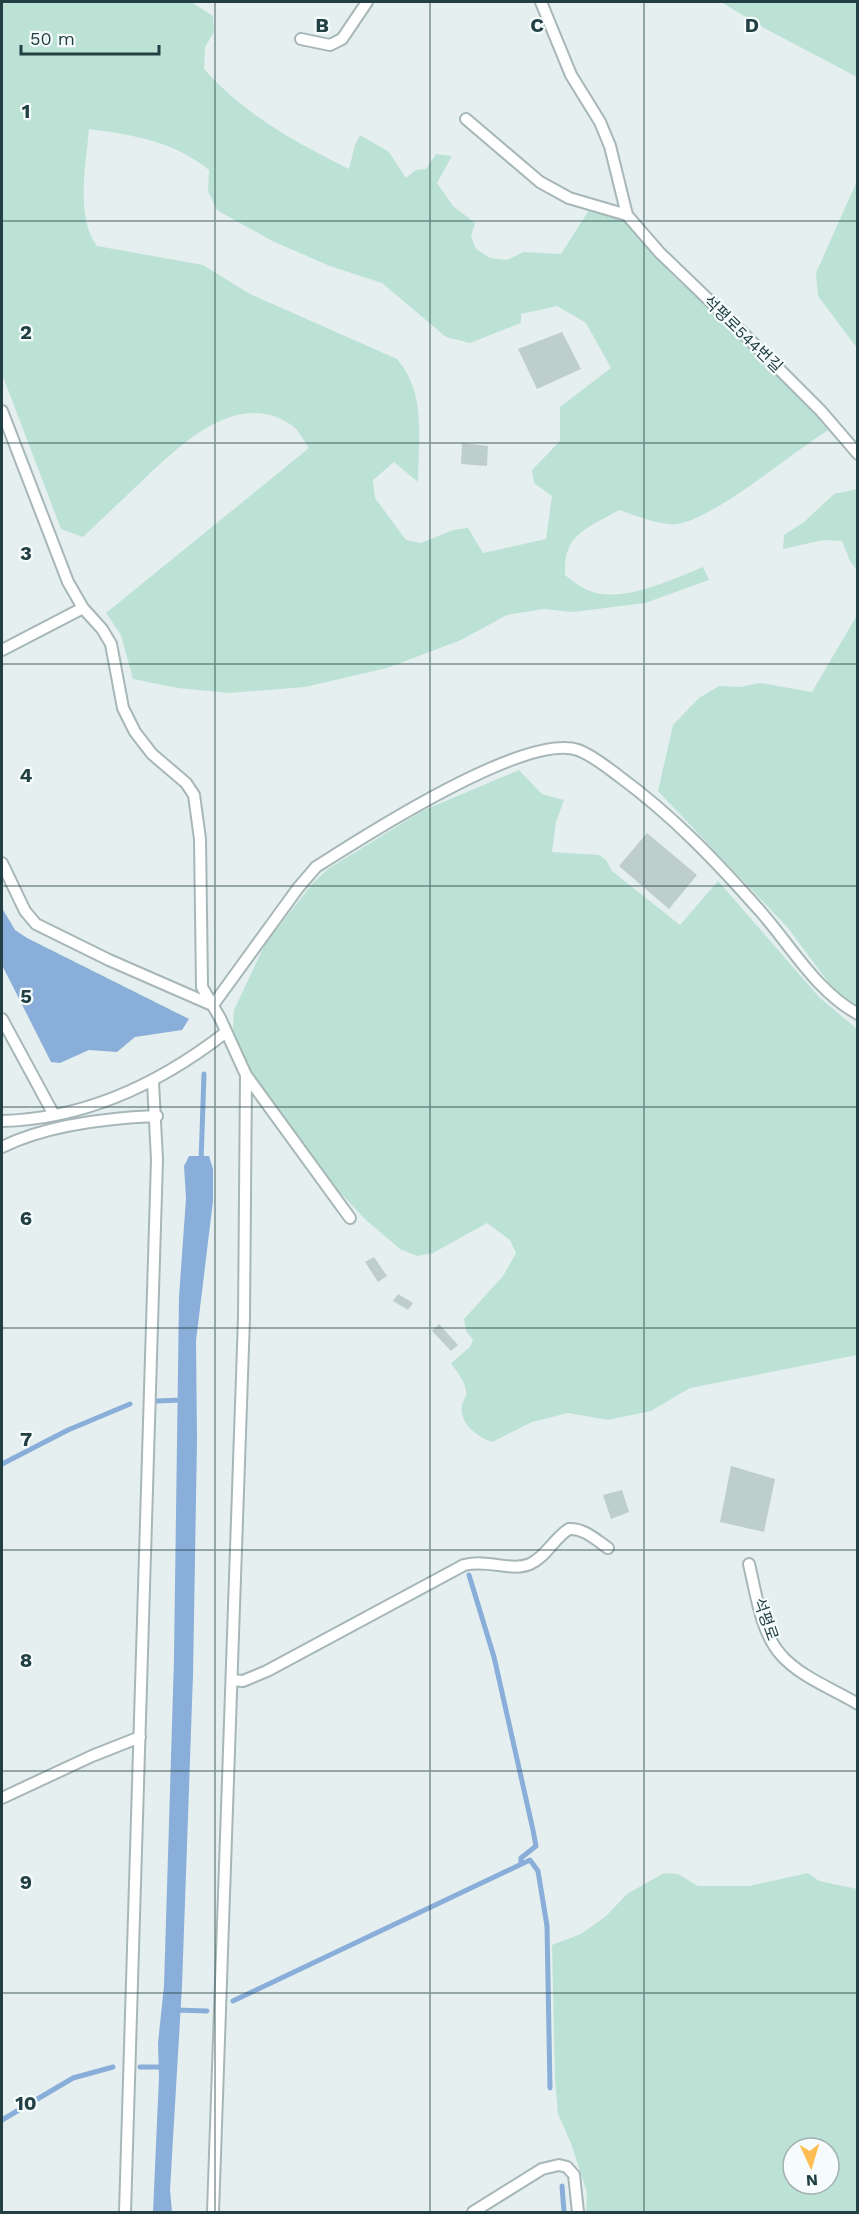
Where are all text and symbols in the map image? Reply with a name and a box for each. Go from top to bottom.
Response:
text: B [315,13,329,37]
text: C [530,13,544,37]
text: D [745,13,759,37]
scale bar [21,18,159,56]
text: 50 m [30,28,75,49]
text: 1 [22,99,30,123]
street label: 석평로544번길 [700,292,786,376]
text: 2 [20,320,32,344]
text: 3 [20,541,32,565]
text: 4 [20,763,33,787]
text: 5 [20,984,32,1008]
text: 6 [20,1206,32,1230]
text: 7 [20,1427,32,1451]
street label: 석평로 [750,1595,783,1643]
text: 8 [20,1648,32,1672]
text: 9 [20,1870,32,1894]
text: 10 [15,2091,37,2115]
north arrow [781,2136,841,2196]
text: N [805,2171,819,2190]

